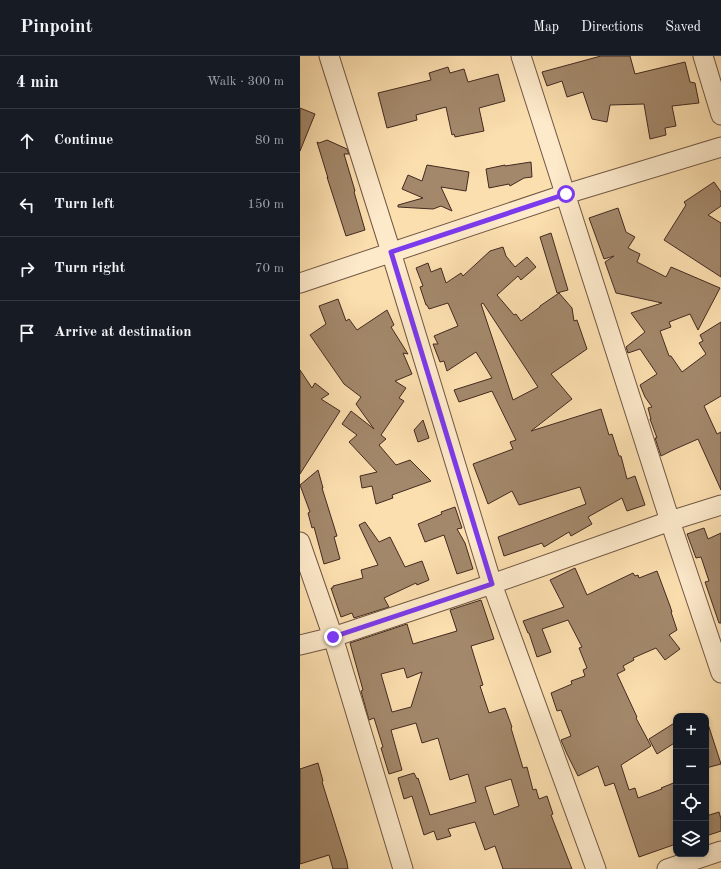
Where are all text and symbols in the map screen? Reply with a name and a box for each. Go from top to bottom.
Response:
text: Pinpoint [20,18,93,37]
text: Map [533,20,559,34]
text: Directions [581,20,643,34]
text: Saved [665,20,701,34]
text: 4 min [16,74,59,91]
text: Walk · 300 m [207,75,284,88]
icon: ahead [16,130,38,152]
text: Continue [54,133,113,148]
text: 80 m [255,134,284,147]
route start [557,185,575,203]
icon: left [16,194,38,216]
text: Turn left [54,197,114,212]
text: 150 m [247,198,284,211]
icon: right [16,258,38,280]
text: Turn right [54,261,125,276]
text: 70 m [255,262,284,275]
icon: arrive [16,322,38,344]
text: Arrive at destination [54,325,192,340]
route end [324,628,342,646]
map controls [673,713,709,857]
button: + [673,713,709,749]
button: − [673,749,709,785]
button: locate [673,785,709,821]
button: layers [673,821,709,857]

